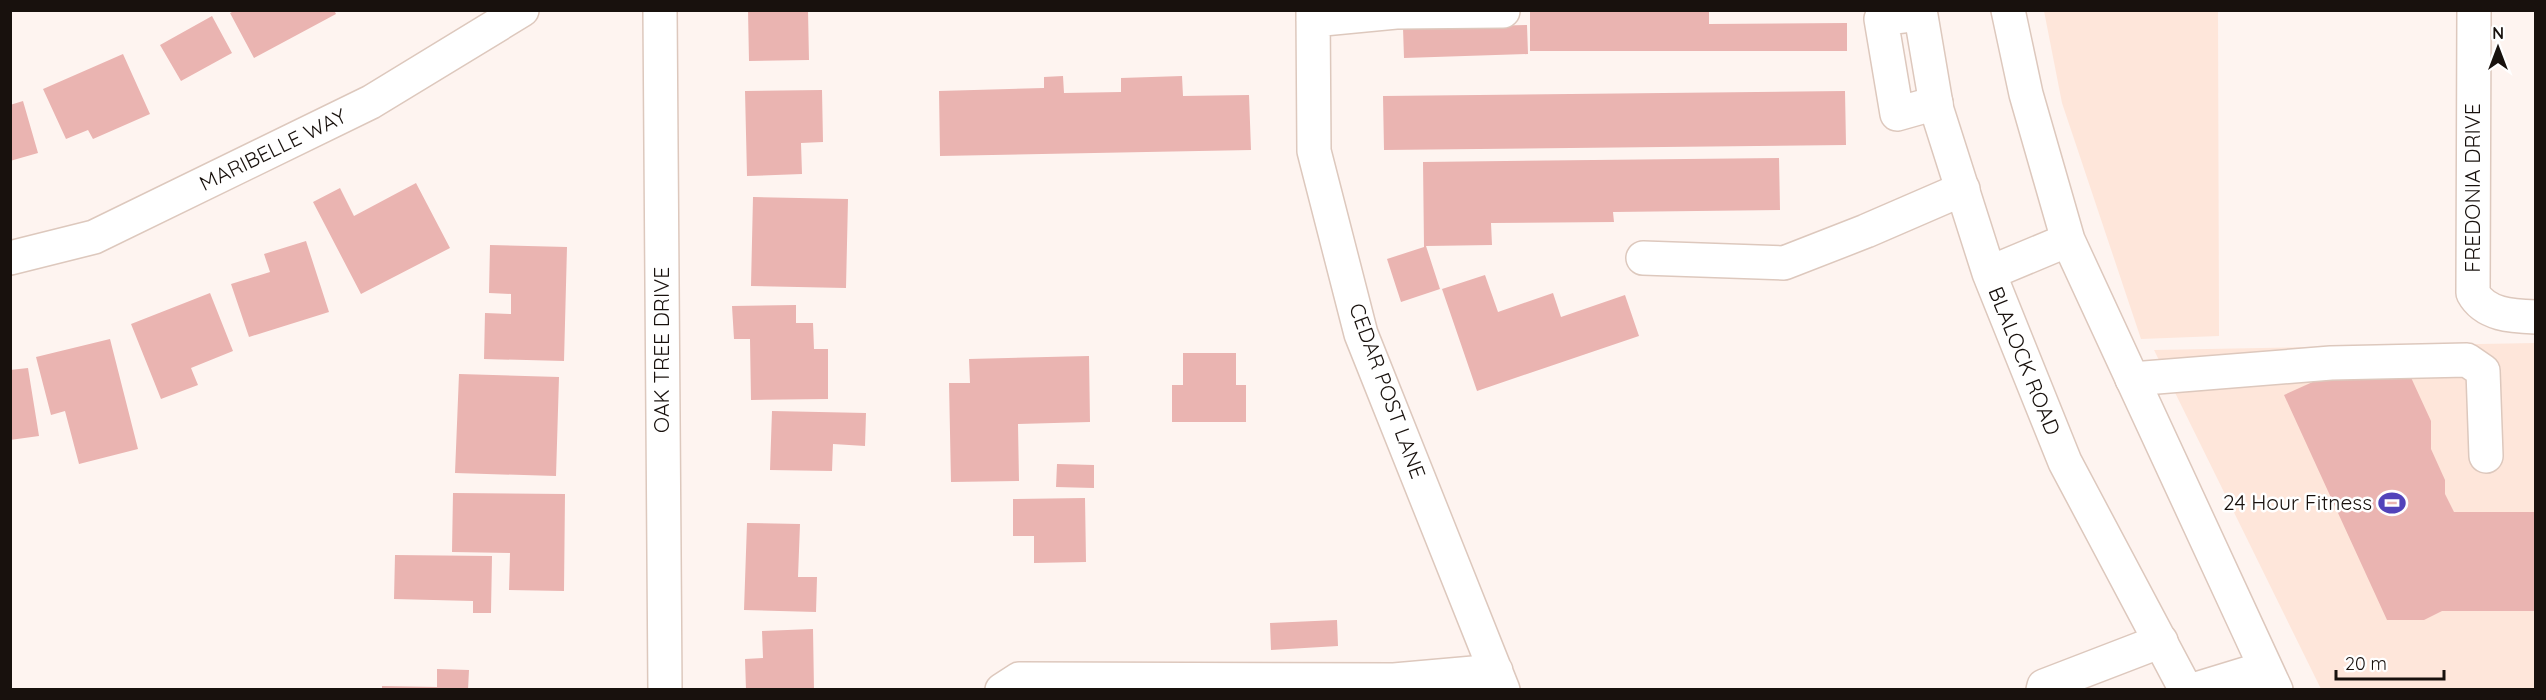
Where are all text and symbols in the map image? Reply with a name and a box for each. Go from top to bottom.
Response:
north arrow [2468,18,2528,78]
text: N [2492,23,2504,43]
street label: MARIBELLE WAY [195,102,350,196]
street label: FREDONIA DRIVE [2459,103,2485,273]
street label: OAK TREE DRIVE [648,267,674,433]
street label: BLALOCK ROAD [1983,283,2067,439]
street label: CEDAR POST LANE [1344,299,1432,482]
sports icon: 24 Hour Fitness [2377,488,2407,518]
place label: 24 Hour Fitness [2223,489,2372,515]
scale bar [2336,643,2444,681]
text: 20 m [2345,652,2387,675]

